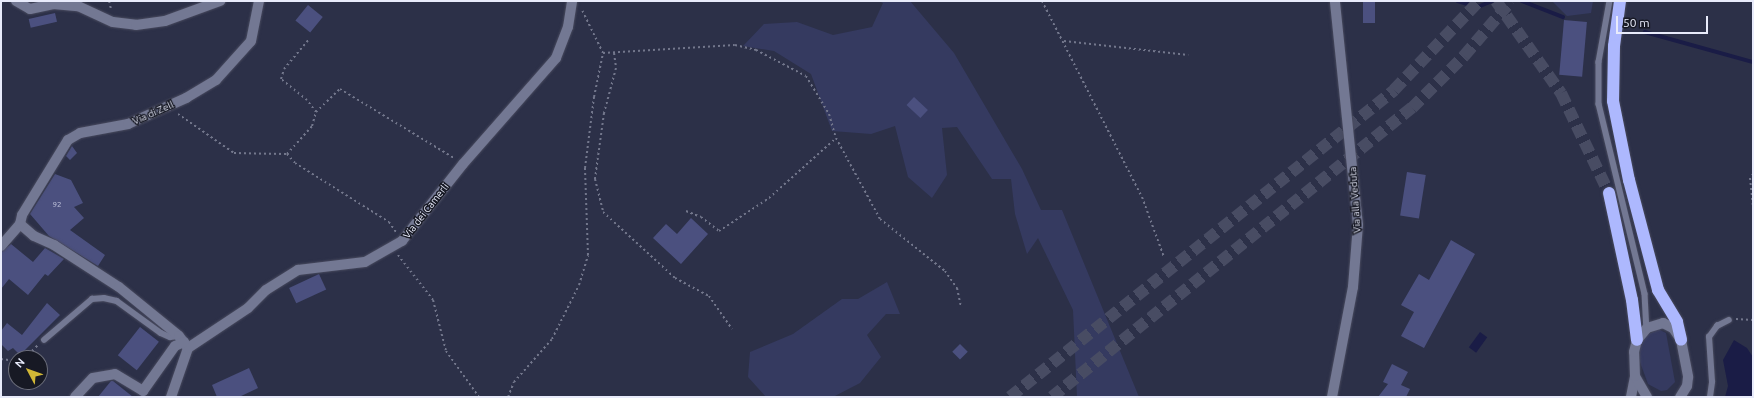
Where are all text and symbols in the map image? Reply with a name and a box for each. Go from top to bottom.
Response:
scale bar [1618,8,1710,34]
text: 50 m [1623,16,1650,29]
street label: Via di Zell [131,99,175,127]
street label: Via alla Veduta [1347,166,1363,234]
street label: Via dei Camerli [401,181,451,241]
house number: 92 [52,200,62,210]
north arrow [8,350,48,390]
text: N [12,356,27,370]

